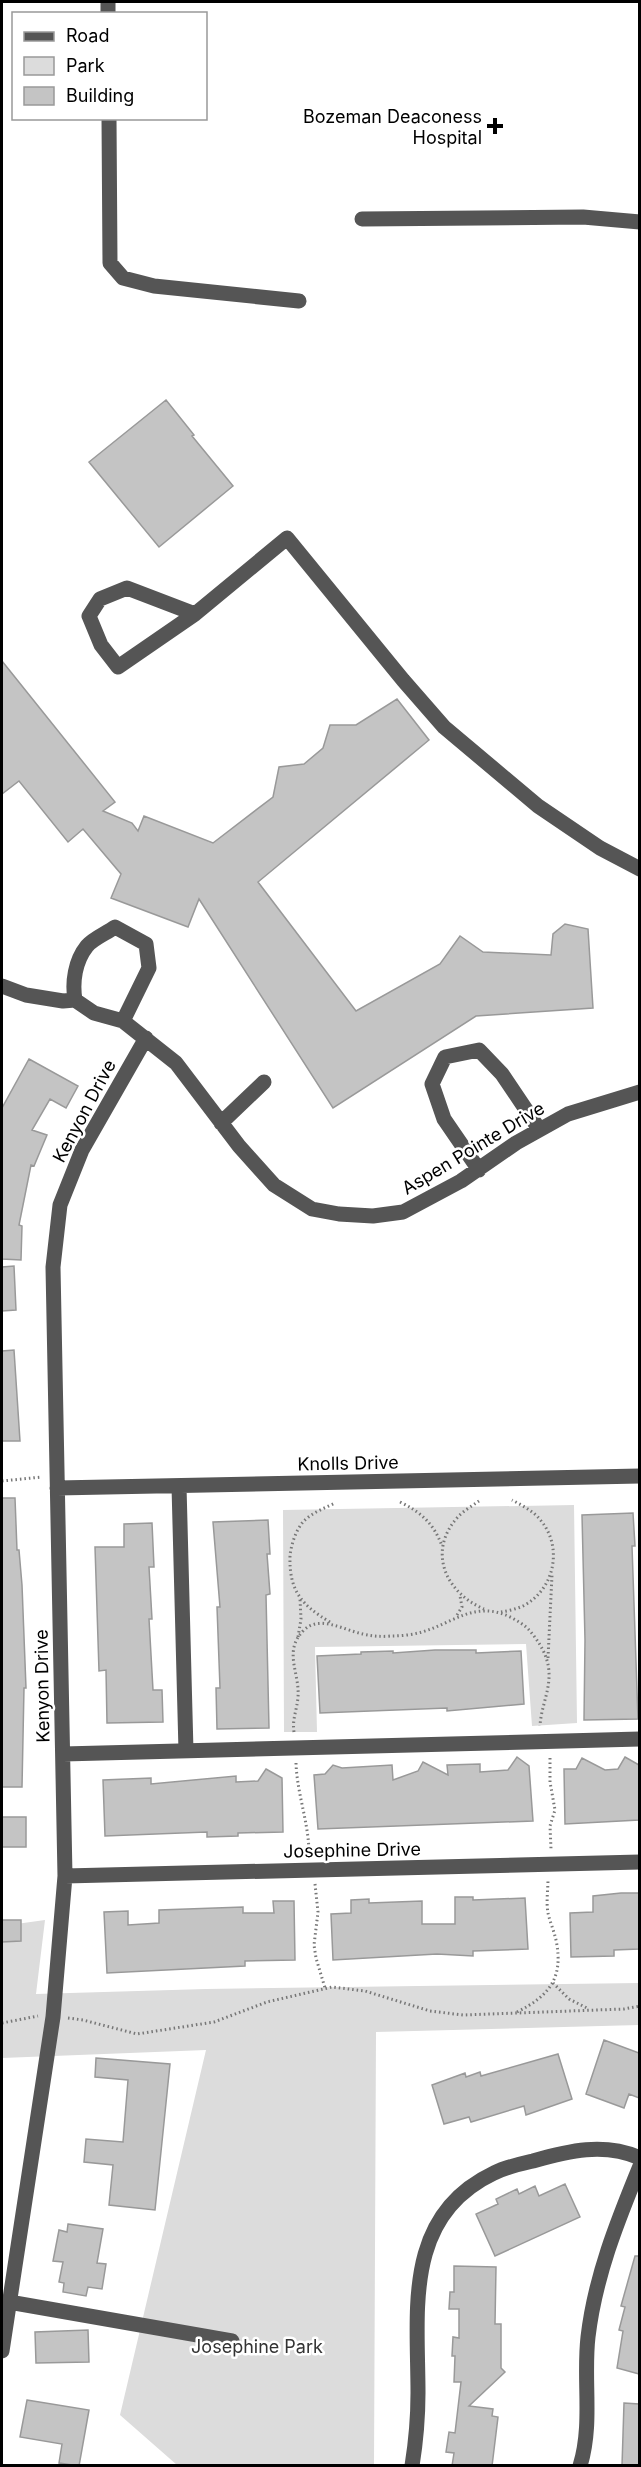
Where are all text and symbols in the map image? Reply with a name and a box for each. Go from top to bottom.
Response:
legend [12,12,207,120]
text: Road [66,25,109,46]
text: Park [66,55,105,76]
text: Building [66,85,134,106]
place label: Bozeman Deaconess Hospital [303,106,482,148]
marker: Bozeman Deaconess Hospital [486,117,504,135]
street label: Kenyon Drive [48,1056,120,1166]
street label: Aspen Pointe Drive [398,1097,548,1199]
street label: Knolls Drive [297,1452,399,1474]
street label: Kenyon Drive [31,1629,53,1743]
street label: Josephine Drive [283,1838,421,1862]
park label: Josephine Park [191,2336,323,2357]

